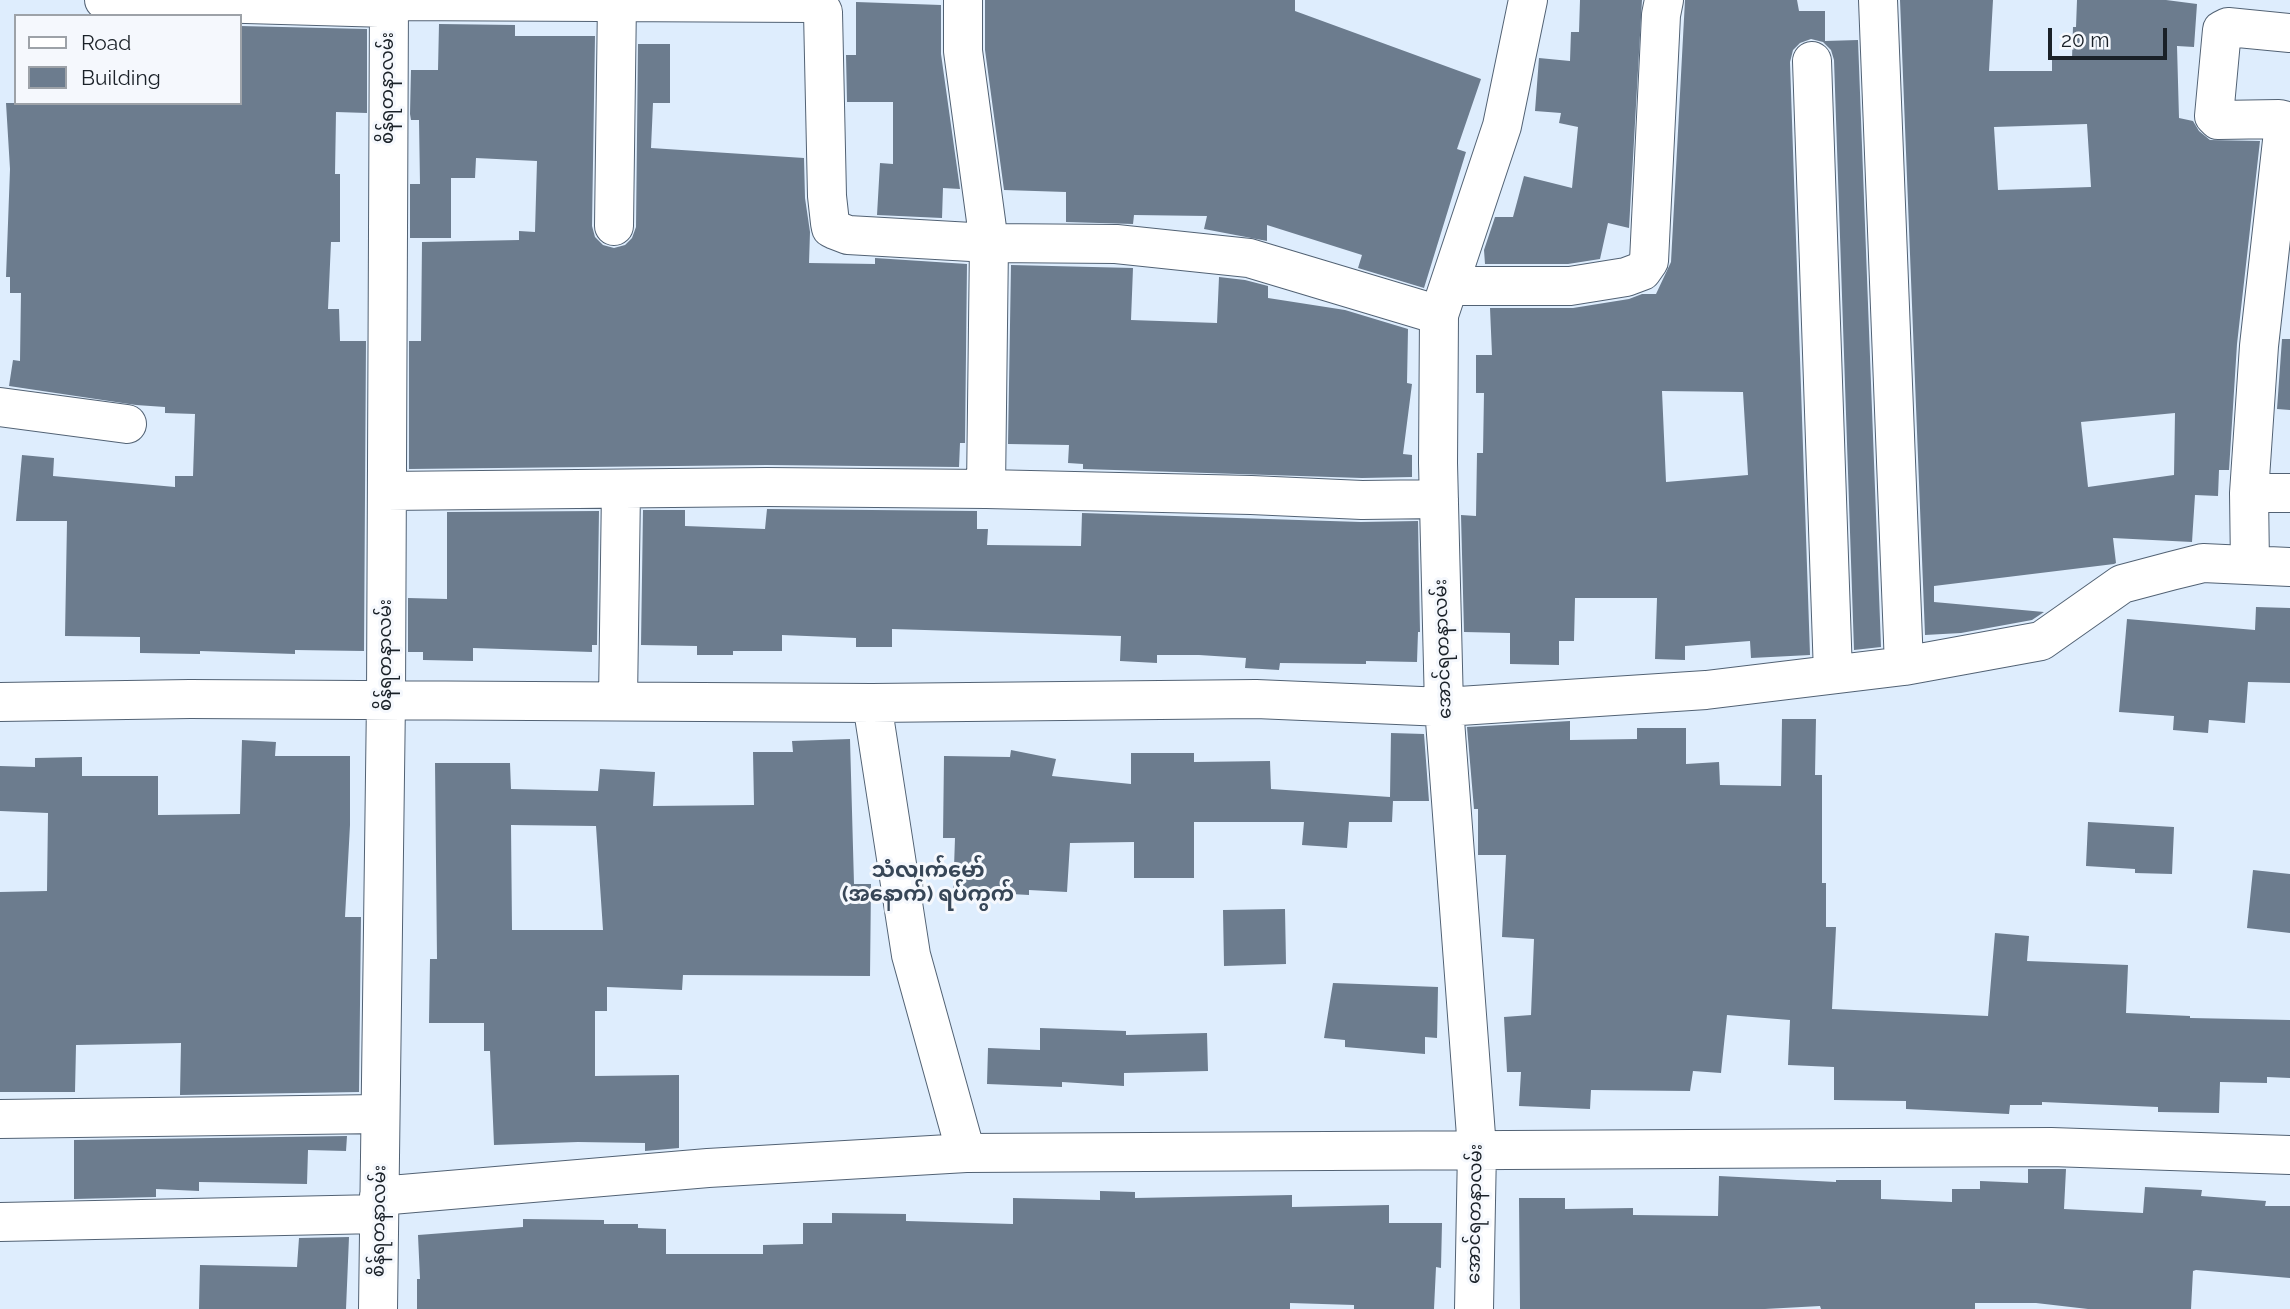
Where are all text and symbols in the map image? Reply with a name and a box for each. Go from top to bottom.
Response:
legend [14,14,242,105]
scale bar [2052,14,2171,58]
text: 20 m [2061,27,2109,52]
text: Road [81,30,131,55]
street label: စိန်ရတနာလမ်း [377,32,399,144]
text: Building [81,65,161,90]
street label: အောင်ရတနာလမ်း [1430,579,1456,719]
street label: စိန်ရတနာလမ်း [375,599,397,711]
district label: သံလျက်မော် (အနောက်) ရပ်ကွက် [842,858,1014,908]
street label: အောင်ရတနာလမ်း [1463,1144,1487,1284]
street label: စိန်ရတနာလမ်း [367,1165,391,1277]

